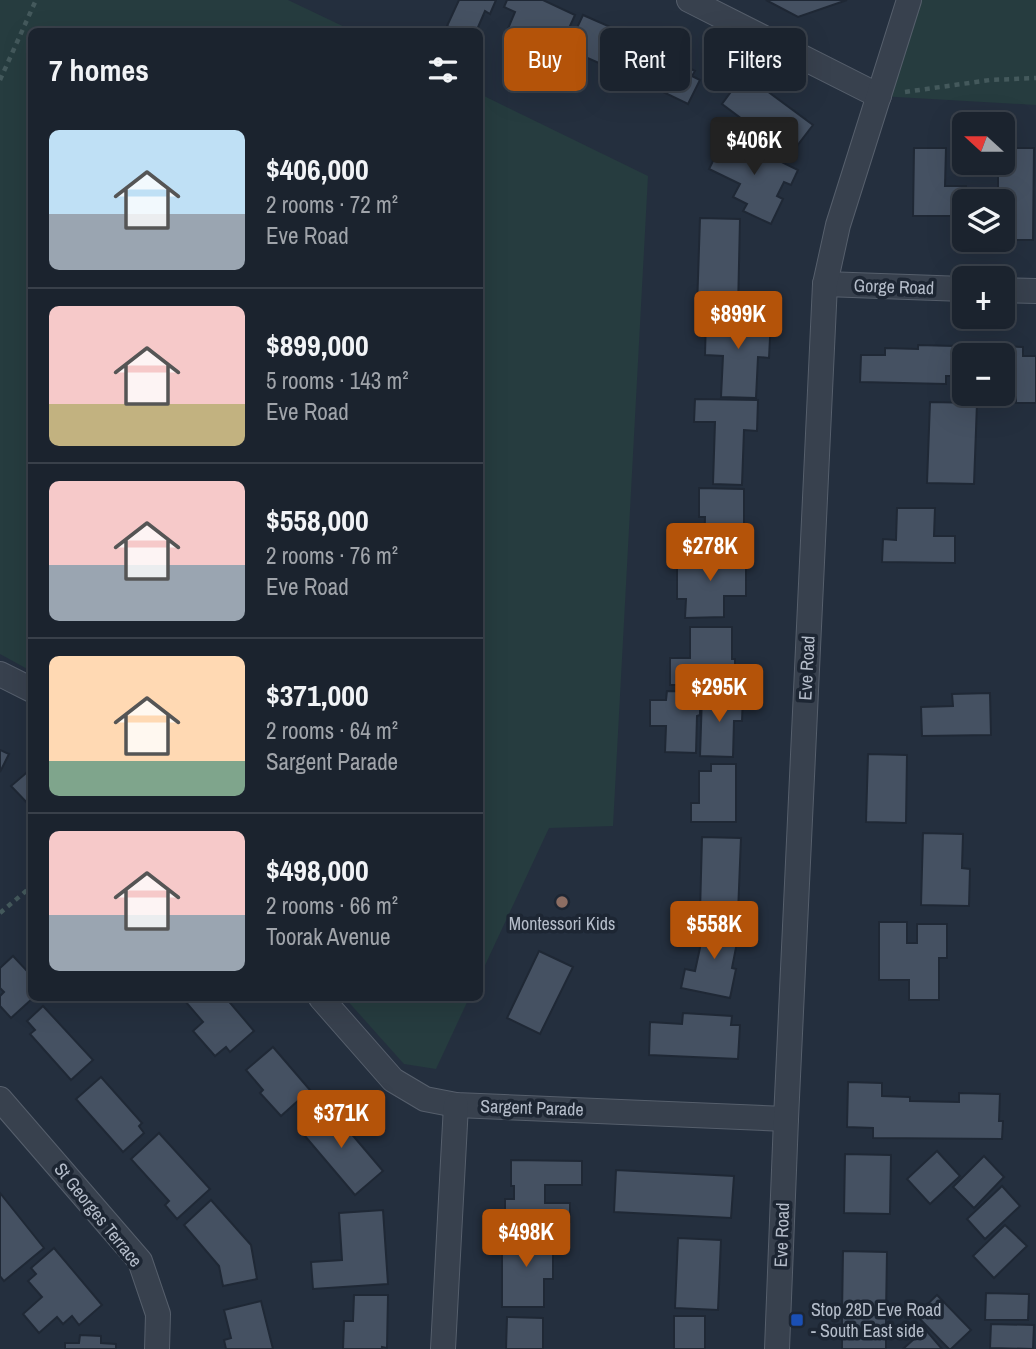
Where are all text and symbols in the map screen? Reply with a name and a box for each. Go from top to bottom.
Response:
chip: Buy [504,28,586,91]
chip: Rent [600,28,690,91]
chip: Filters [704,28,806,91]
text: 7 homes [49,50,149,90]
icon: filters [424,51,462,89]
north arrow [952,112,1015,175]
map controls [952,112,1015,406]
pin: $406K [705,118,803,177]
text: $406K [726,124,782,155]
text: $406,000 [266,149,369,189]
icon: home [105,158,189,242]
text: 2 rooms · 72 m² [266,189,398,220]
button: layers [952,189,1015,252]
text: Eve Road [266,220,349,251]
button: + [952,266,1015,329]
street label: Gorge Road [853,273,935,300]
pin: $899K [689,292,787,351]
text: $899K [710,298,766,329]
text: $899,000 [266,325,369,365]
icon: home [105,334,189,418]
button: − [952,343,1015,406]
text: 5 rooms · 143 m² [266,365,409,396]
text: Eve Road [266,396,349,427]
text: $558,000 [266,500,369,540]
icon: home [105,509,189,593]
pin: $278K [661,524,759,583]
text: $278K [682,530,738,561]
text: 2 rooms · 76 m² [266,540,398,571]
text: Eve Road [266,571,349,602]
street label: Eve Road [792,635,821,701]
pin: $295K [670,664,768,724]
text: $295K [691,671,747,702]
text: $371,000 [266,675,369,715]
icon: home [105,684,189,768]
text: 2 rooms · 64 m² [266,715,398,746]
text: Sargent Parade [266,746,398,777]
text: $498,000 [266,850,369,890]
icon: home [105,859,189,943]
text: 2 rooms · 66 m² [266,890,398,921]
marker: Montessori Kids [554,894,570,910]
pin: $558K [665,902,763,961]
text: $558K [686,908,742,939]
place label: Montessori Kids [509,911,615,936]
text: Toorak Avenue [266,921,390,952]
pin: $371K [292,1090,390,1150]
street label: Sargent Parade [480,1093,584,1122]
text: $371K [313,1097,369,1128]
street label: St Georges Terrace [48,1157,148,1272]
street label: Eve Road [768,1202,795,1268]
pin: $498K [477,1210,575,1269]
text: $498K [498,1216,554,1247]
place label: Stop 28D Eve Road - South East side [811,1297,941,1343]
marker: Stop 28D Eve Road - South East side [789,1312,805,1328]

